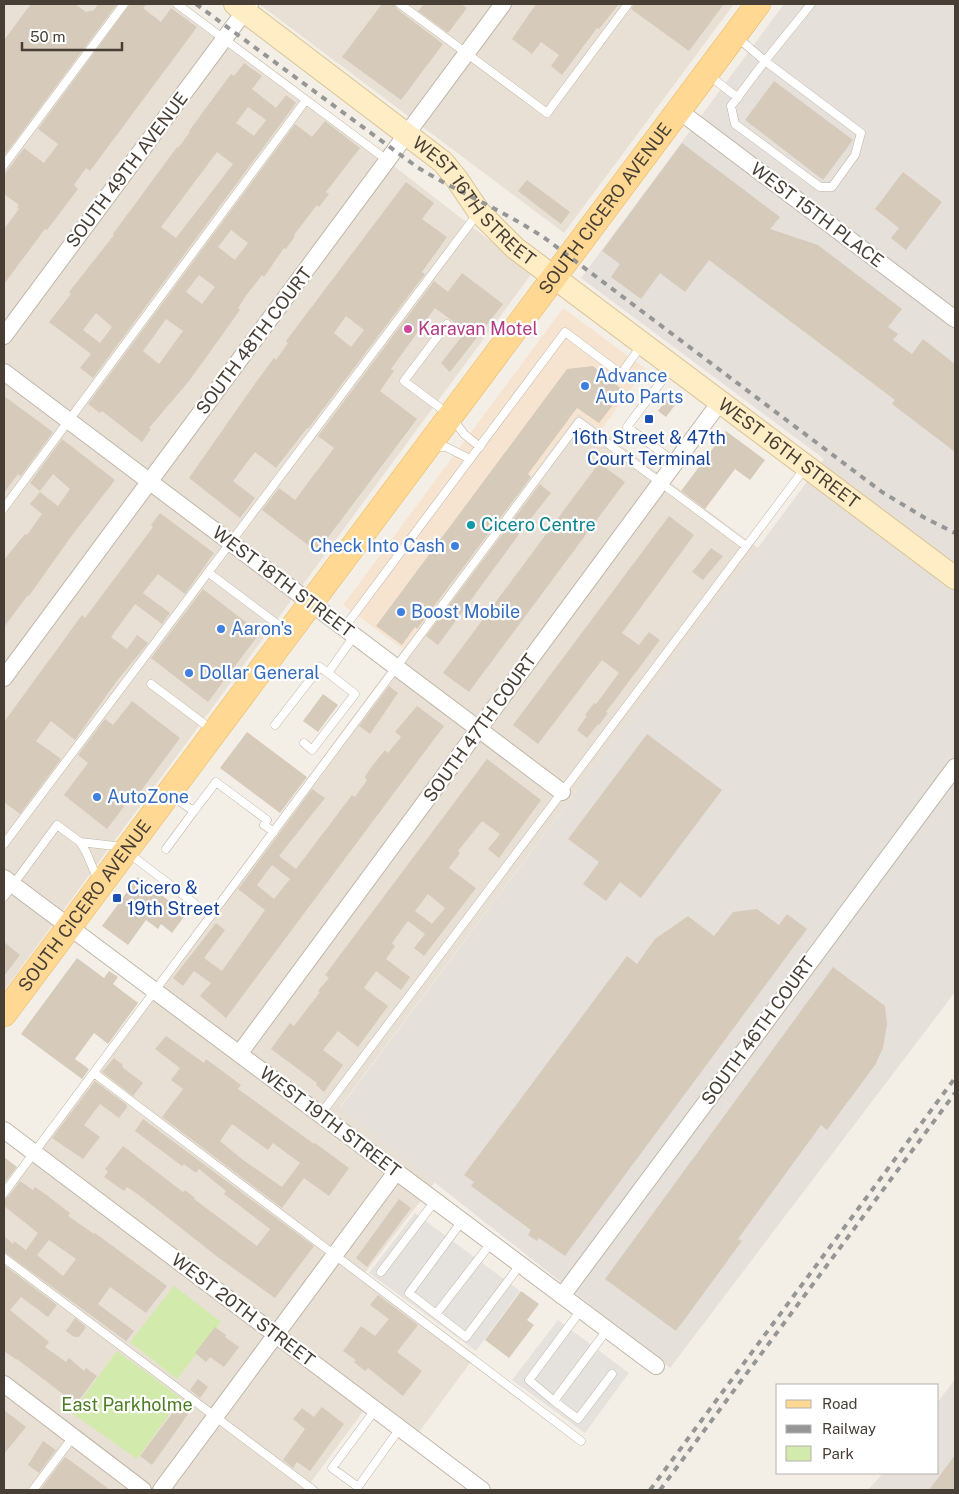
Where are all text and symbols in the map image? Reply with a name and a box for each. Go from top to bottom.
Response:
scale bar [22,20,122,52]
text: 50 m [30,28,65,45]
street label: SOUTH 49TH AVENUE [61,88,192,251]
street label: SOUTH CICERO AVENUE [534,119,676,298]
street label: WEST 16TH STREET [409,132,540,270]
street label: WEST 15TH PLACE [747,158,888,271]
street label: SOUTH 48TH COURT [191,263,316,418]
place label: Karavan Motel [418,318,538,339]
marker: Karavan Motel [402,323,414,335]
place label: Advance Auto Parts [595,365,683,407]
marker: Advance Auto Parts [579,380,591,392]
street label: WEST 16TH STREET [714,393,864,513]
marker: 16th Street & 47th Court Terminal [643,413,655,425]
place label: 16th Street & 47th Court Terminal [572,427,726,469]
place label: Cicero Centre [481,514,596,535]
marker: Cicero Centre [465,519,477,531]
street label: WEST 18TH STREET [209,522,358,642]
place label: Check Into Cash [310,535,445,556]
marker: Check Into Cash [449,540,461,552]
place label: Boost Mobile [411,601,520,622]
marker: Boost Mobile [395,606,407,618]
place label: Aaron's [231,618,292,639]
marker: Aaron's [215,623,227,635]
street label: SOUTH 47TH COURT [419,649,541,806]
place label: Dollar General [199,662,320,683]
marker: Dollar General [183,667,195,679]
place label: AutoZone [107,786,189,807]
marker: AutoZone [91,791,103,803]
street label: SOUTH CICERO AVENUE [14,816,155,995]
place label: Cicero & 19th Street [127,877,220,919]
marker: Cicero & 19th Street [111,892,123,904]
street label: SOUTH 46TH COURT [697,952,819,1109]
street label: WEST 19TH STREET [256,1062,405,1182]
street label: WEST 20TH STREET [168,1249,319,1370]
legend [776,1384,939,1474]
park label: East Parkholme [61,1394,193,1415]
text: Road [822,1395,858,1412]
text: Railway [822,1420,876,1437]
text: Park [822,1445,854,1462]

